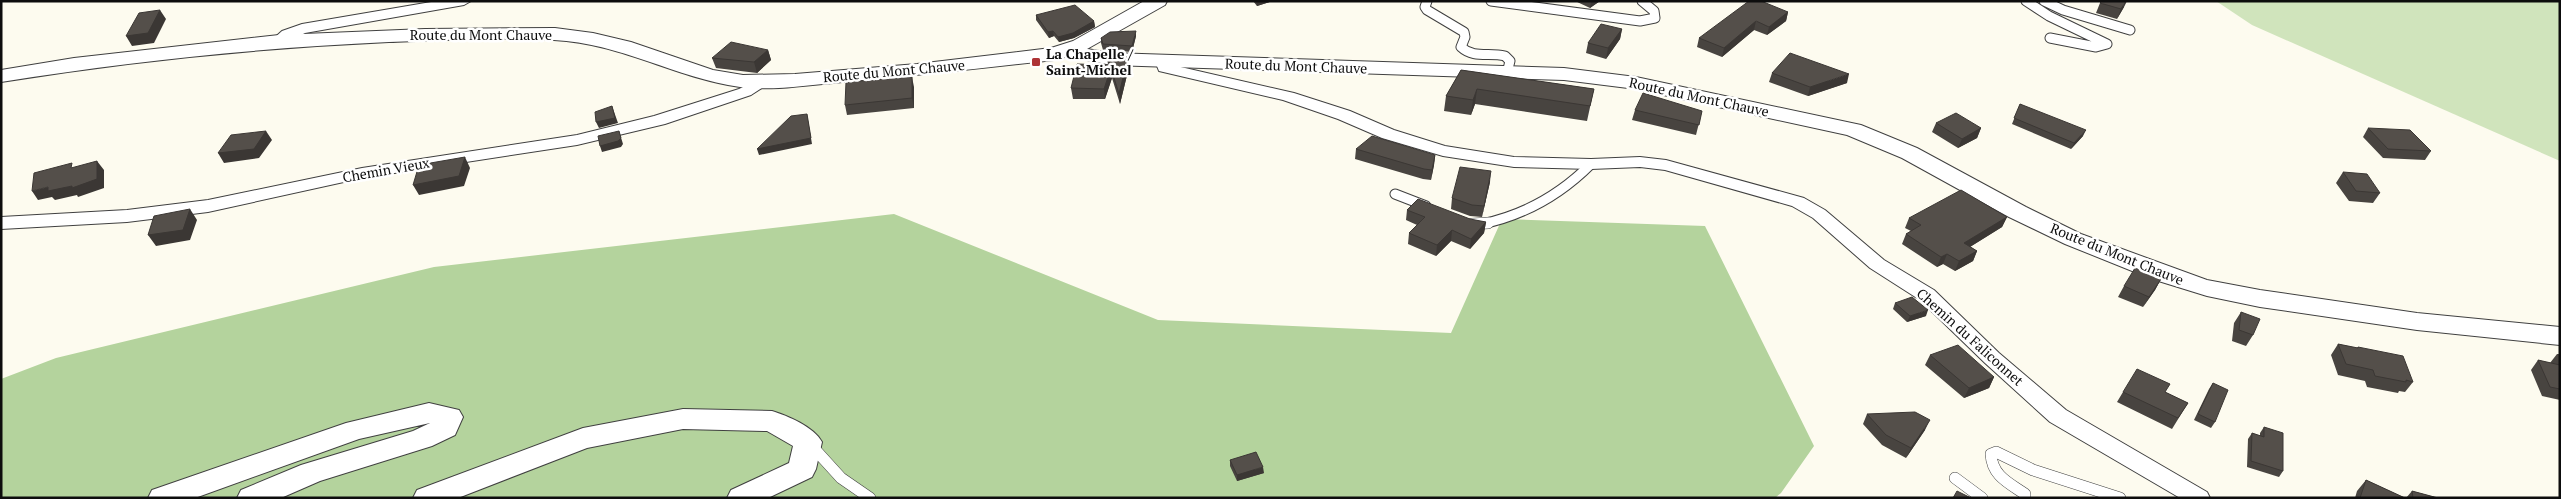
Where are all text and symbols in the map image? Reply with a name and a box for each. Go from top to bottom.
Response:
street label: Route du Mont Chauve [410,25,552,44]
place label: La Chapelle / Saint-Michel [1046,44,1134,79]
street label: Route du Mont Chauve [1225,54,1367,77]
street label: Route du Mont Chauve [822,55,966,86]
marker: La Chapelle / Saint-Michel [1030,56,1042,68]
street label: Route du Mont Chauve [1628,72,1771,121]
street label: Chemin Vieux [341,152,432,187]
street label: Route du Mont Chauve [2048,218,2187,289]
street label: Chemin du Faliconnet [1913,284,2028,390]

